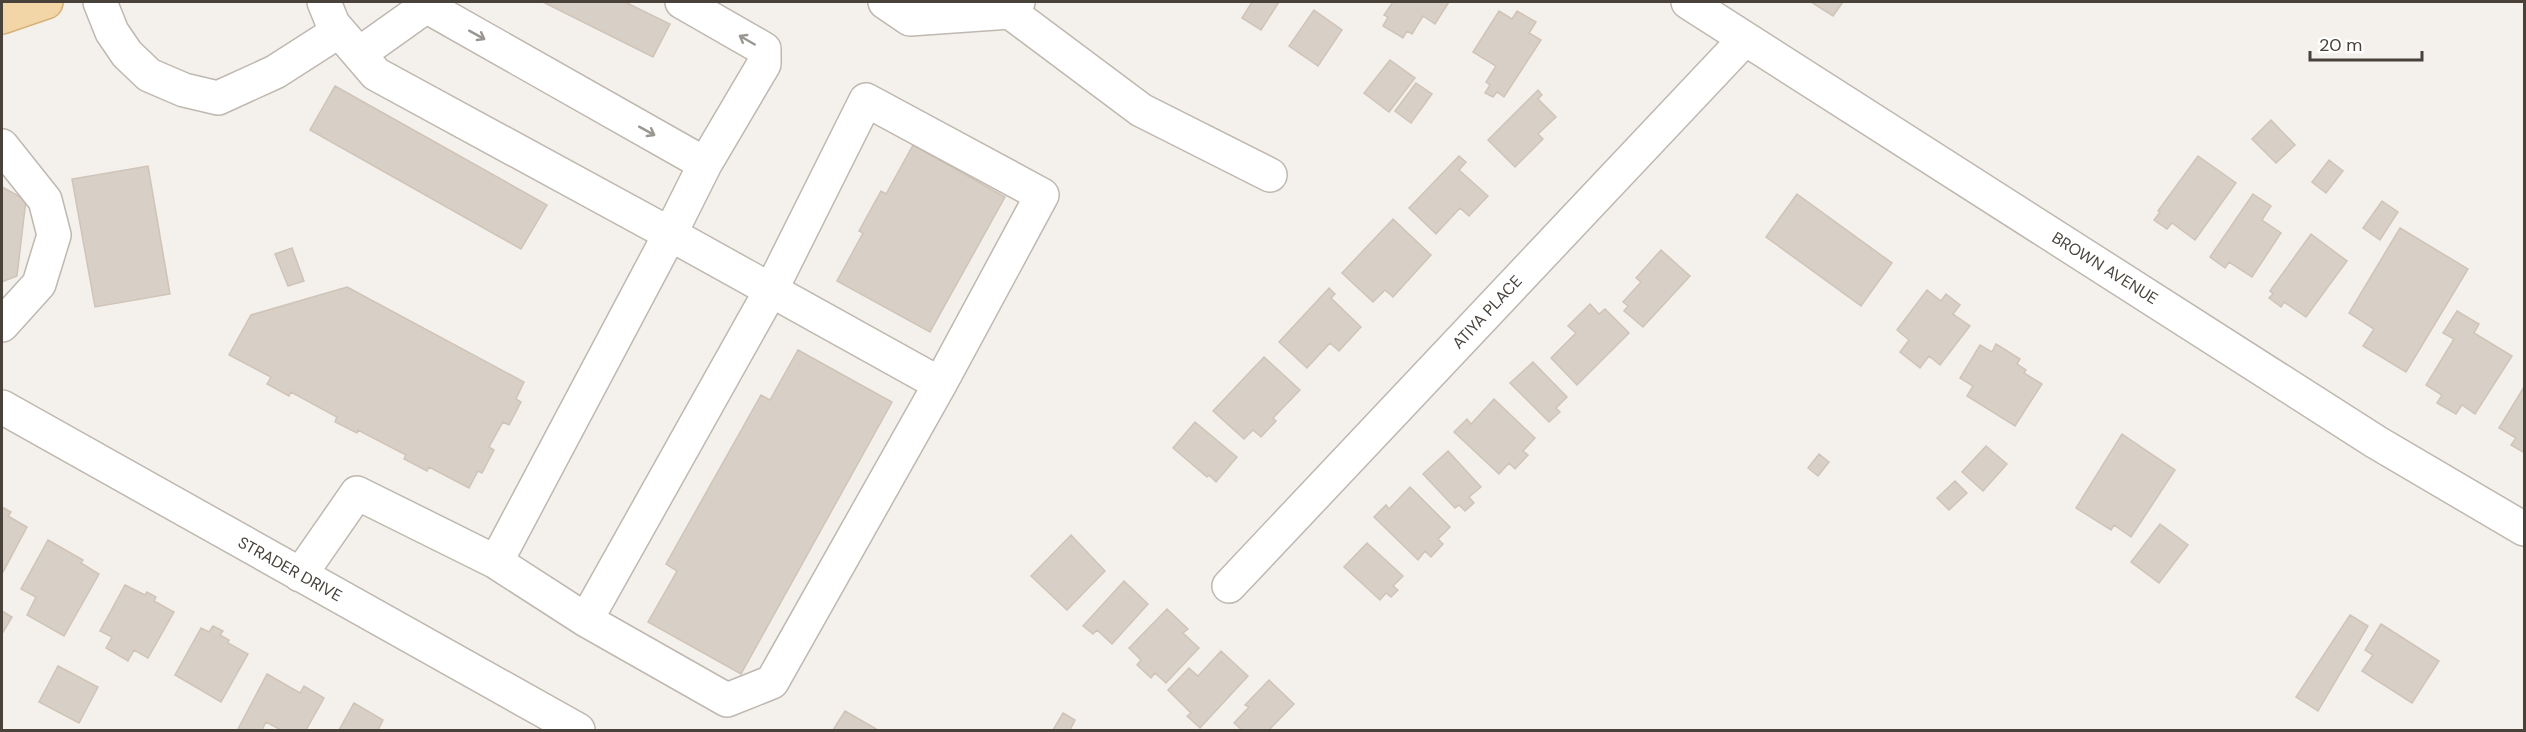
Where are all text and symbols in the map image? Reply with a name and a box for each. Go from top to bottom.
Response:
scale bar [2310,24,2422,62]
one-way arrow [468,30,486,41]
one-way arrow [739,33,756,45]
text: 20 m [2319,33,2362,57]
one-way arrow [638,125,655,137]
street label: BROWN AVENUE [2048,227,2162,309]
street label: ATIYA PLACE [1448,271,1526,353]
street label: STRADER DRIVE [234,532,346,606]

